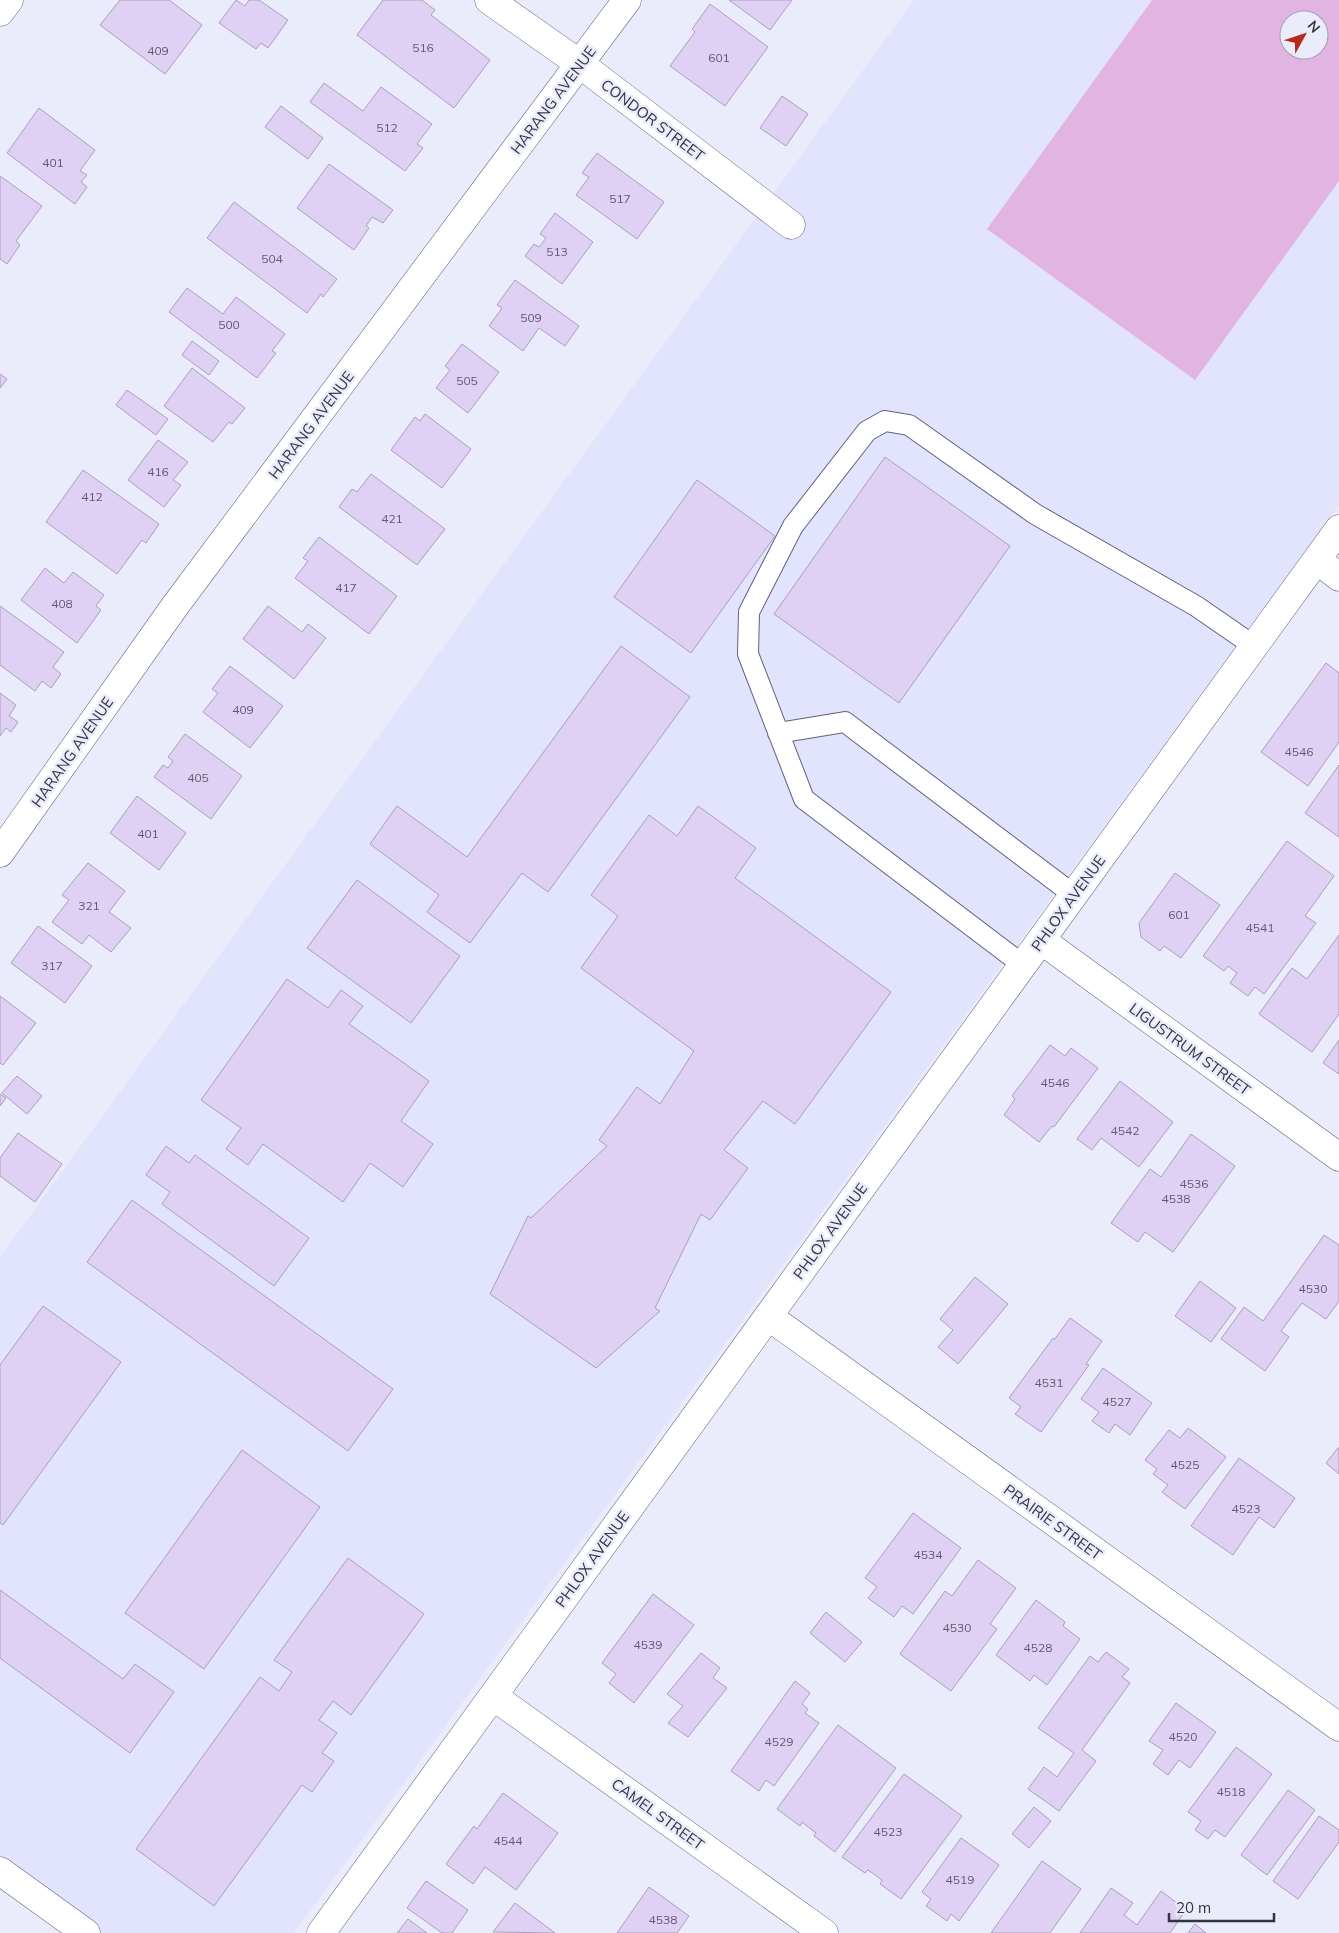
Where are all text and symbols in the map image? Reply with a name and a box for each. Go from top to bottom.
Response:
north arrow [1279,10,1329,60]
text: N [1304,17,1324,36]
house number: 516 [412,40,434,55]
street label: HARANG AVENUE [506,42,600,158]
house number: 409 [147,43,169,58]
house number: 601 [708,50,730,65]
street label: CONDOR STREET [597,75,709,165]
house number: 512 [376,120,398,135]
house number: 401 [42,155,64,170]
house number: 517 [609,191,631,206]
house number: 513 [546,244,568,259]
house number: 504 [261,251,283,266]
house number: 509 [520,310,542,325]
house number: 500 [218,317,240,332]
street label: HARANG AVENUE [264,367,358,483]
house number: 505 [456,373,478,388]
house number: 416 [147,464,169,479]
house number: 412 [81,489,103,504]
house number: 421 [381,511,403,526]
house number: 417 [335,580,357,595]
house number: 408 [51,596,73,611]
street label: HARANG AVENUE [27,693,117,811]
house number: 409 [232,702,254,717]
house number: 4546 [1285,744,1313,759]
house number: 405 [187,770,209,785]
house number: 401 [137,826,159,841]
street label: PHLOX AVENUE [1027,851,1109,955]
house number: 321 [78,898,100,913]
house number: 601 [1168,907,1190,922]
house number: 4541 [1246,920,1274,935]
house number: 317 [41,958,63,973]
street label: LIGUSTRUM STREET [1126,999,1254,1099]
house number: 4546 [1041,1075,1069,1090]
house number: 4542 [1111,1123,1139,1138]
house number: 4536 [1180,1176,1208,1191]
street label: PHLOX AVENUE [789,1179,871,1283]
house number: 4538 [1162,1191,1190,1206]
house number: 4530 [1299,1281,1327,1296]
house number: 4531 [1035,1375,1063,1390]
house number: 4527 [1103,1394,1131,1409]
house number: 4525 [1171,1457,1199,1472]
street label: PRAIRIE STREET [1000,1480,1106,1564]
house number: 4523 [1232,1501,1260,1516]
street label: PHLOX AVENUE [551,1507,633,1611]
house number: 4534 [914,1547,942,1562]
house number: 4530 [943,1620,971,1635]
house number: 4539 [634,1637,662,1652]
house number: 4528 [1024,1640,1052,1655]
house number: 4520 [1169,1729,1197,1744]
house number: 4529 [765,1734,793,1749]
street label: CAMEL STREET [608,1774,708,1854]
house number: 4518 [1217,1784,1245,1799]
house number: 4523 [874,1824,902,1839]
house number: 4544 [494,1833,522,1848]
house number: 4519 [946,1872,974,1887]
scale bar [1169,1890,1274,1922]
text: 20 m [1176,1898,1211,1917]
house number: 4538 [649,1912,677,1927]

